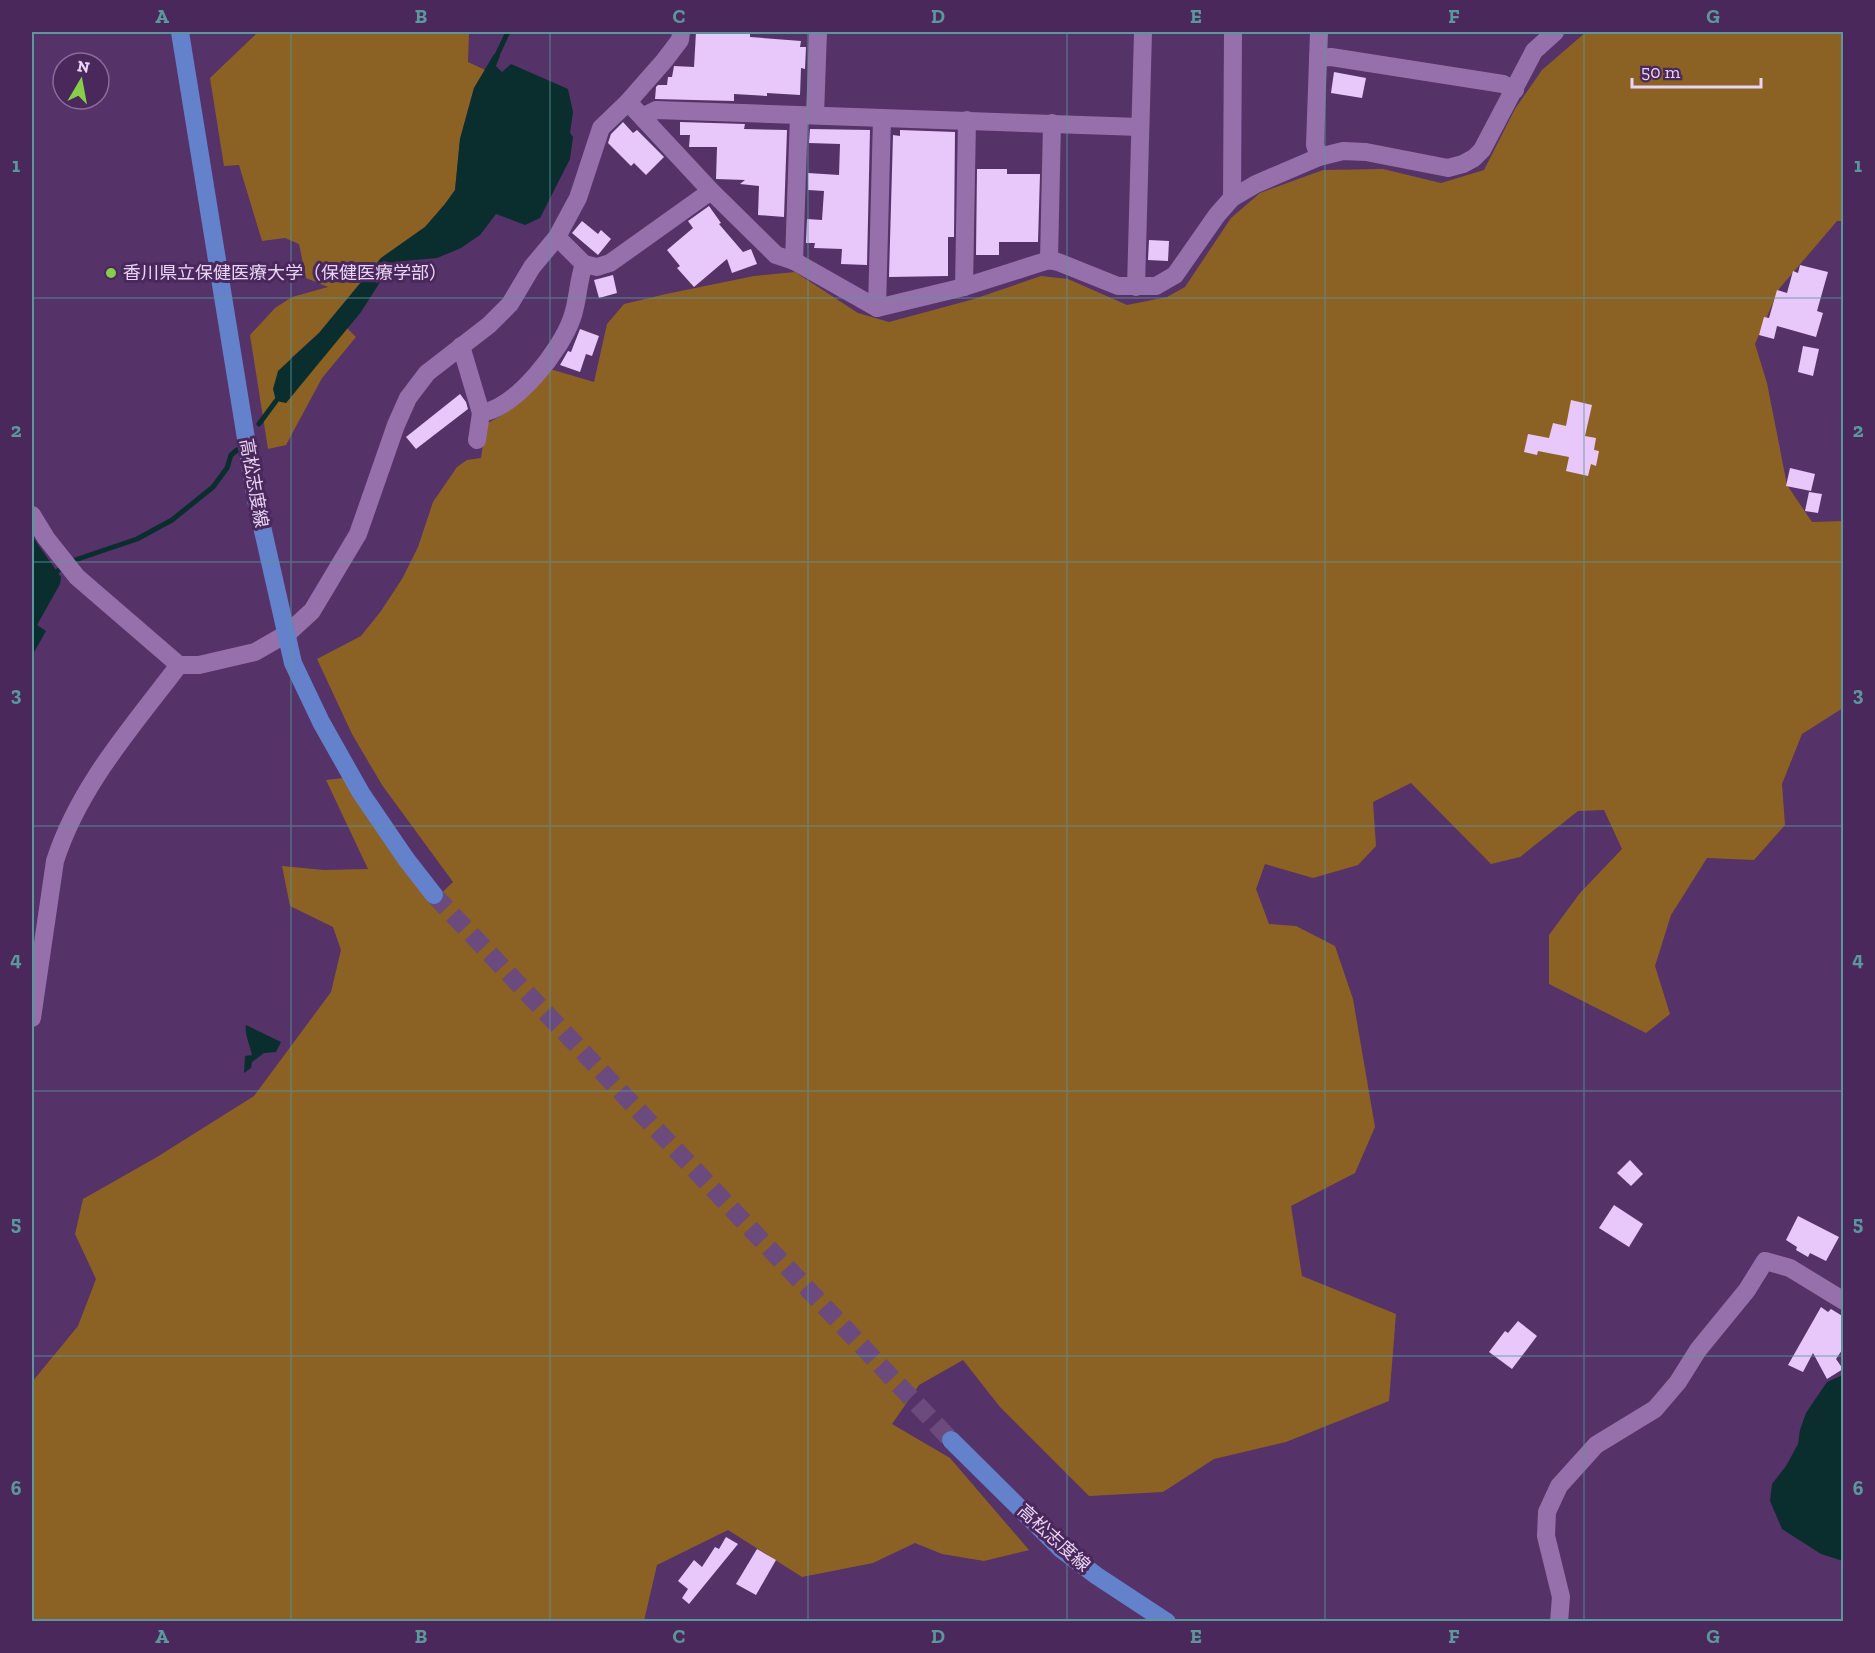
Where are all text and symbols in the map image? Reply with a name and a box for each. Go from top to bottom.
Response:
text: A [155,4,169,28]
text: B [415,4,427,28]
text: C [673,4,686,28]
text: D [931,4,945,28]
text: E [1190,4,1202,28]
text: F [1448,4,1460,28]
text: G [1706,4,1720,28]
north arrow [51,51,111,111]
scale bar [1632,51,1761,89]
text: N [76,56,91,77]
text: 50 m [1641,61,1681,83]
text: 1 [12,153,20,177]
text: 1 [1854,153,1862,177]
place label: 香川県立保健医療大学（保健医療学部） [123,262,447,284]
marker: 香川県立保健医療大学（保健医療学部） [104,266,118,280]
text: 2 [11,418,22,442]
text: 2 [1853,418,1864,442]
street label: 高松志度線 [235,437,273,529]
text: 3 [11,682,22,706]
text: 3 [1853,682,1864,706]
text: 4 [10,947,22,971]
text: 4 [1852,947,1864,971]
text: 5 [11,1211,21,1235]
text: 5 [1853,1211,1863,1235]
text: 6 [11,1476,22,1500]
text: 6 [1853,1476,1864,1500]
street label: 高松志度線 [1013,1500,1095,1576]
text: A [155,1624,169,1648]
text: B [415,1624,427,1648]
text: C [673,1624,686,1648]
text: D [931,1624,945,1648]
text: E [1190,1624,1202,1648]
text: F [1448,1624,1460,1648]
text: G [1706,1624,1720,1648]

